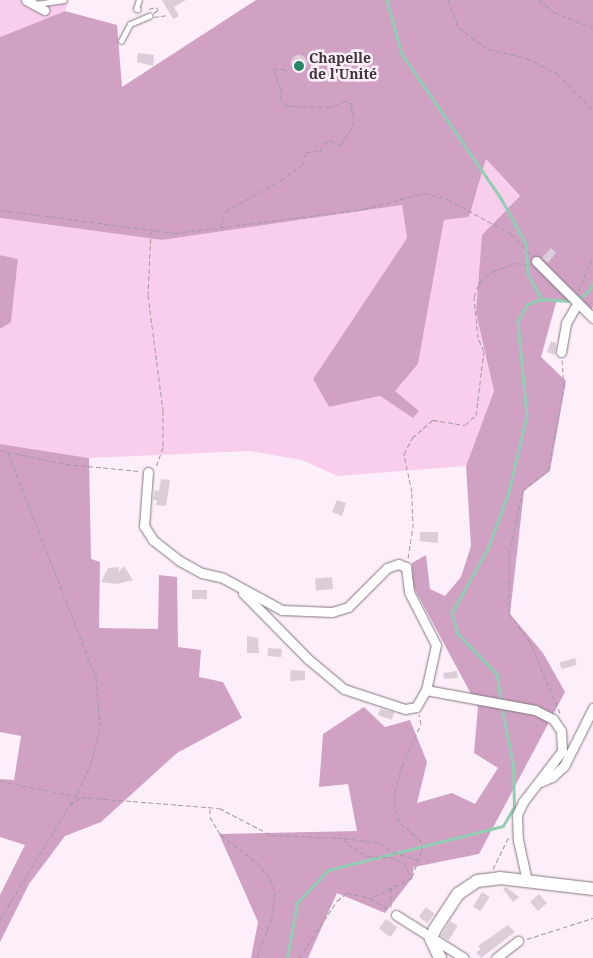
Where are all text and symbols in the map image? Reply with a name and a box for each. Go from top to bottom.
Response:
place label: Chapelle de l'Unité [309,50,377,82]
marker: Chapelle de l'Unité [293,60,305,72]

